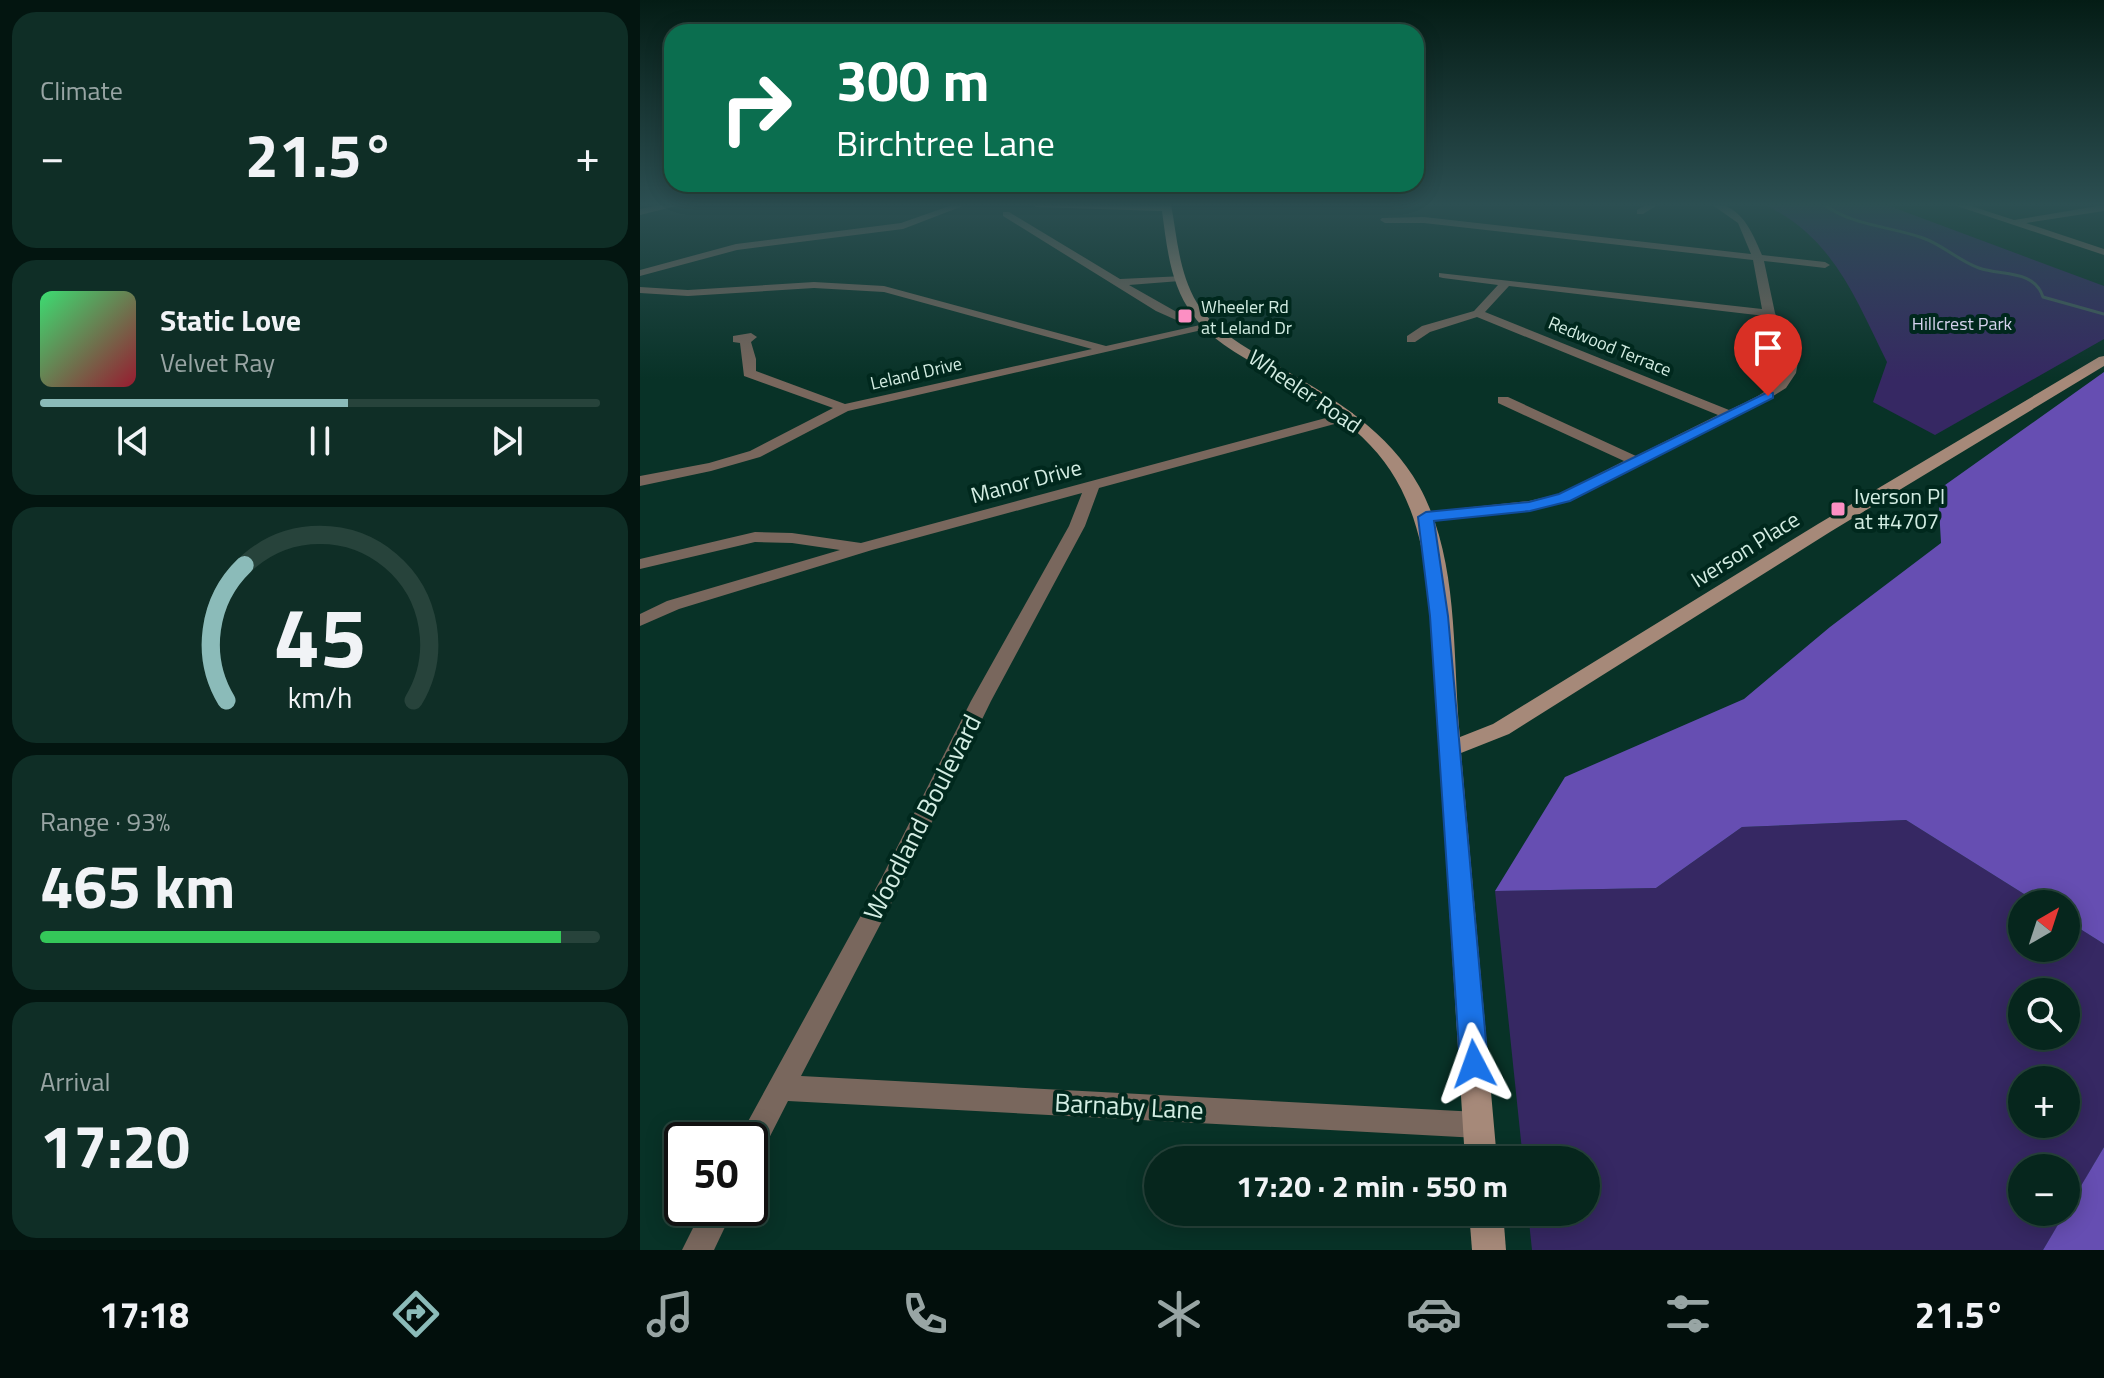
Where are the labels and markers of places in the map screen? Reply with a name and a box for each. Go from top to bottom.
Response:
place label: Wheeler Rd at Leland Dr [1201,293,1292,341]
marker: Wheeler Rd at Leland Dr [1176,307,1194,325]
pin [1734,314,1802,396]
place label: Iverson Pl at #4707 [1854,479,1945,538]
marker: Iverson Pl at #4707 [1829,500,1847,518]

